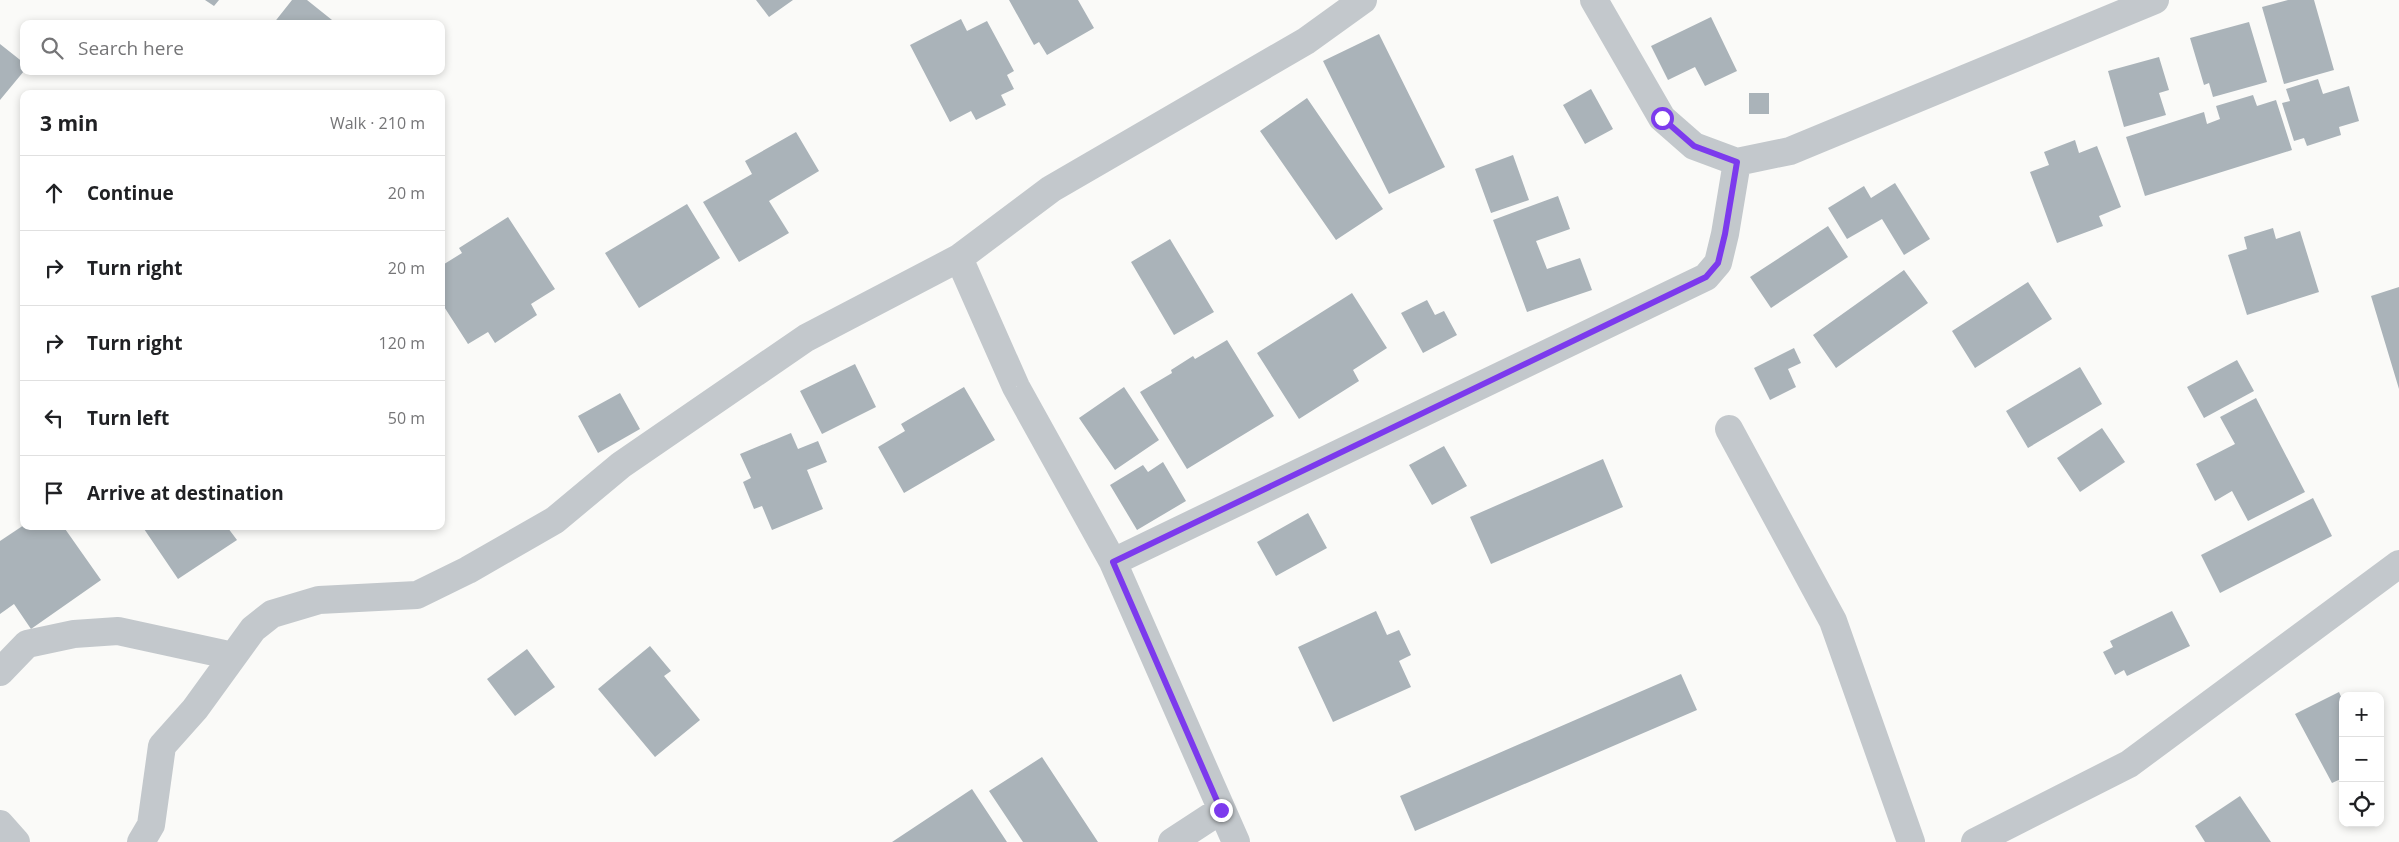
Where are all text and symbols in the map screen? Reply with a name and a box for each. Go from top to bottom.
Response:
search box [20,20,445,75]
icon: search [38,34,66,62]
text: Search here [78,35,184,61]
route start [1651,107,1674,130]
text: 3 min [40,109,98,137]
text: Walk · 210 m [330,112,425,134]
icon: ahead [40,179,68,207]
text: Continue [87,180,174,206]
text: 20 m [388,182,425,204]
icon: right [40,254,68,282]
text: Turn right [87,255,182,281]
text: 20 m [388,257,425,279]
icon: right [40,329,68,357]
text: Turn right [87,330,182,356]
text: 120 m [379,332,425,354]
icon: left [40,404,68,432]
text: Turn left [87,405,169,431]
text: 50 m [388,407,425,429]
icon: arrive [40,479,68,507]
text: Arrive at destination [87,480,284,506]
map controls [2339,692,2384,827]
button: + [2339,692,2384,737]
button: − [2339,737,2384,782]
button: locate [2339,782,2384,827]
route end [1210,799,1233,822]

